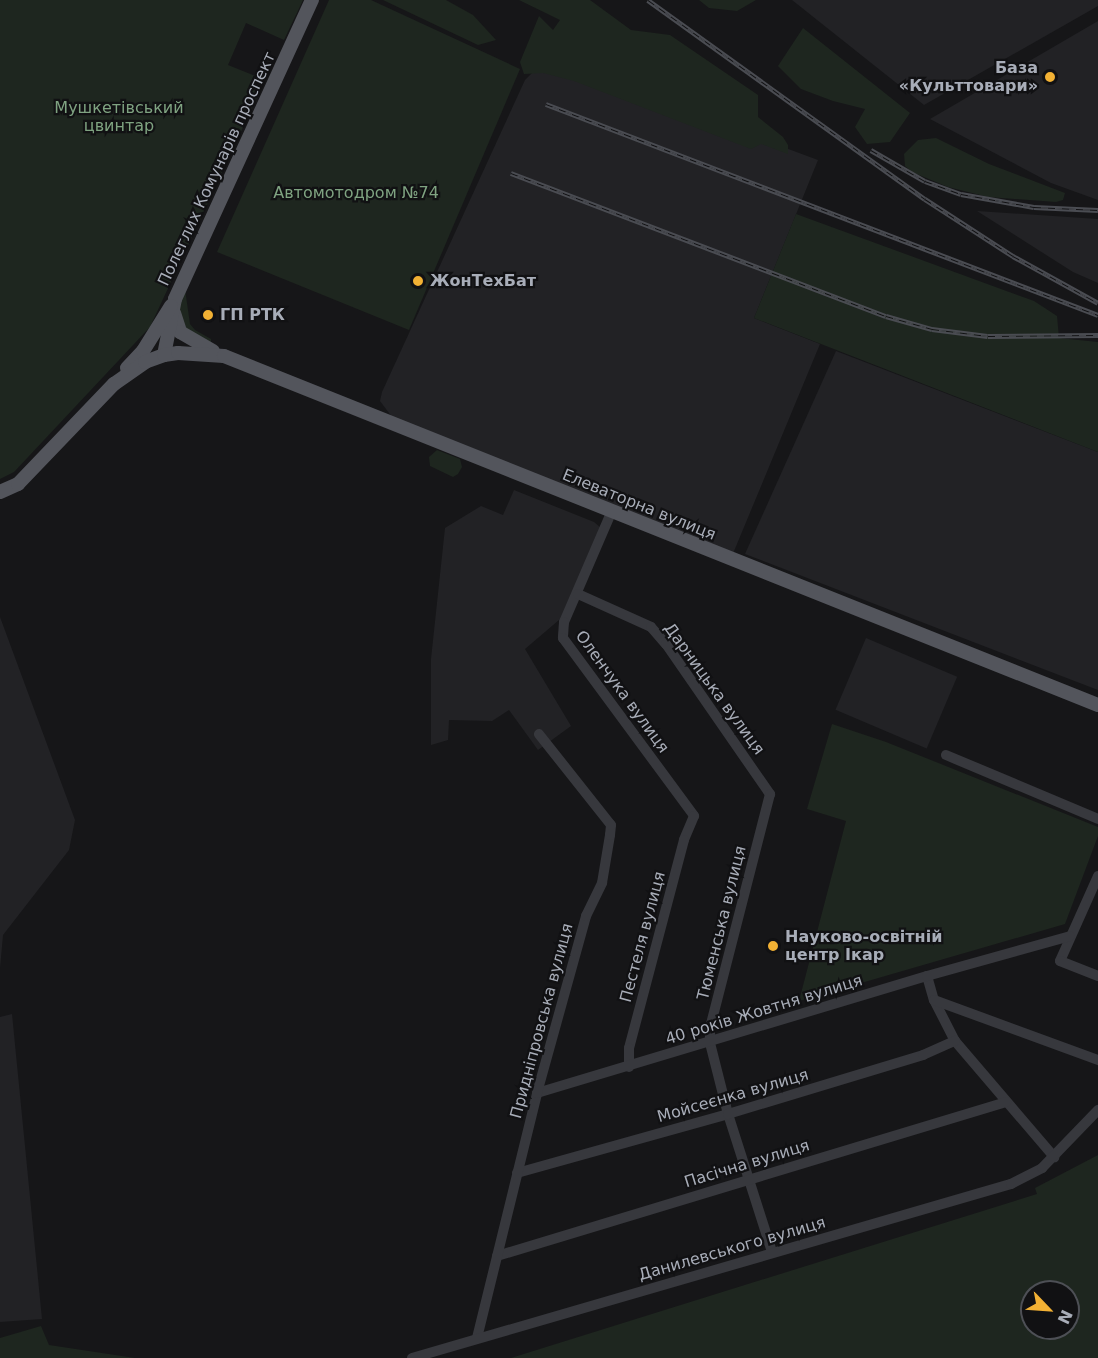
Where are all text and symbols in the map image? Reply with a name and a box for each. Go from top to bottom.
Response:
street label: Полеглих Комунарів проспект [154,49,280,289]
place label: База «Культтовари» [899,58,1038,96]
marker: База «Культтовари» [1043,70,1057,84]
park label: Мушкетівський цвинтар [54,98,184,136]
park label: Автомотодром №74 [273,183,439,203]
place label: ЖонТехБат [430,271,536,291]
marker: ЖонТехБат [411,274,425,288]
place label: ГП РТК [220,305,285,325]
marker: ГП РТК [201,308,215,322]
street label: Елеваторна вулиця [559,465,719,545]
street label: Дарницька вулиця [660,619,768,759]
street label: Оленчука вулиця [571,627,673,757]
street label: Тюменська вулиця [694,844,750,1002]
street label: Пестеля вулиця [616,869,670,1005]
street label: Придніпровська вулиця [507,921,577,1121]
place label: Науково-освітній центр Ікар [785,927,942,965]
marker: Науково-освітній центр Ікар [766,939,780,953]
street label: 40 років Жовтня вулиця [663,971,865,1049]
street label: Мойсеєнка вулиця [655,1065,811,1127]
street label: Пасічна вулиця [682,1136,812,1192]
street label: Данилевського вулиця [636,1213,828,1285]
north arrow [1020,1280,1080,1340]
text: N [1054,1307,1076,1327]

